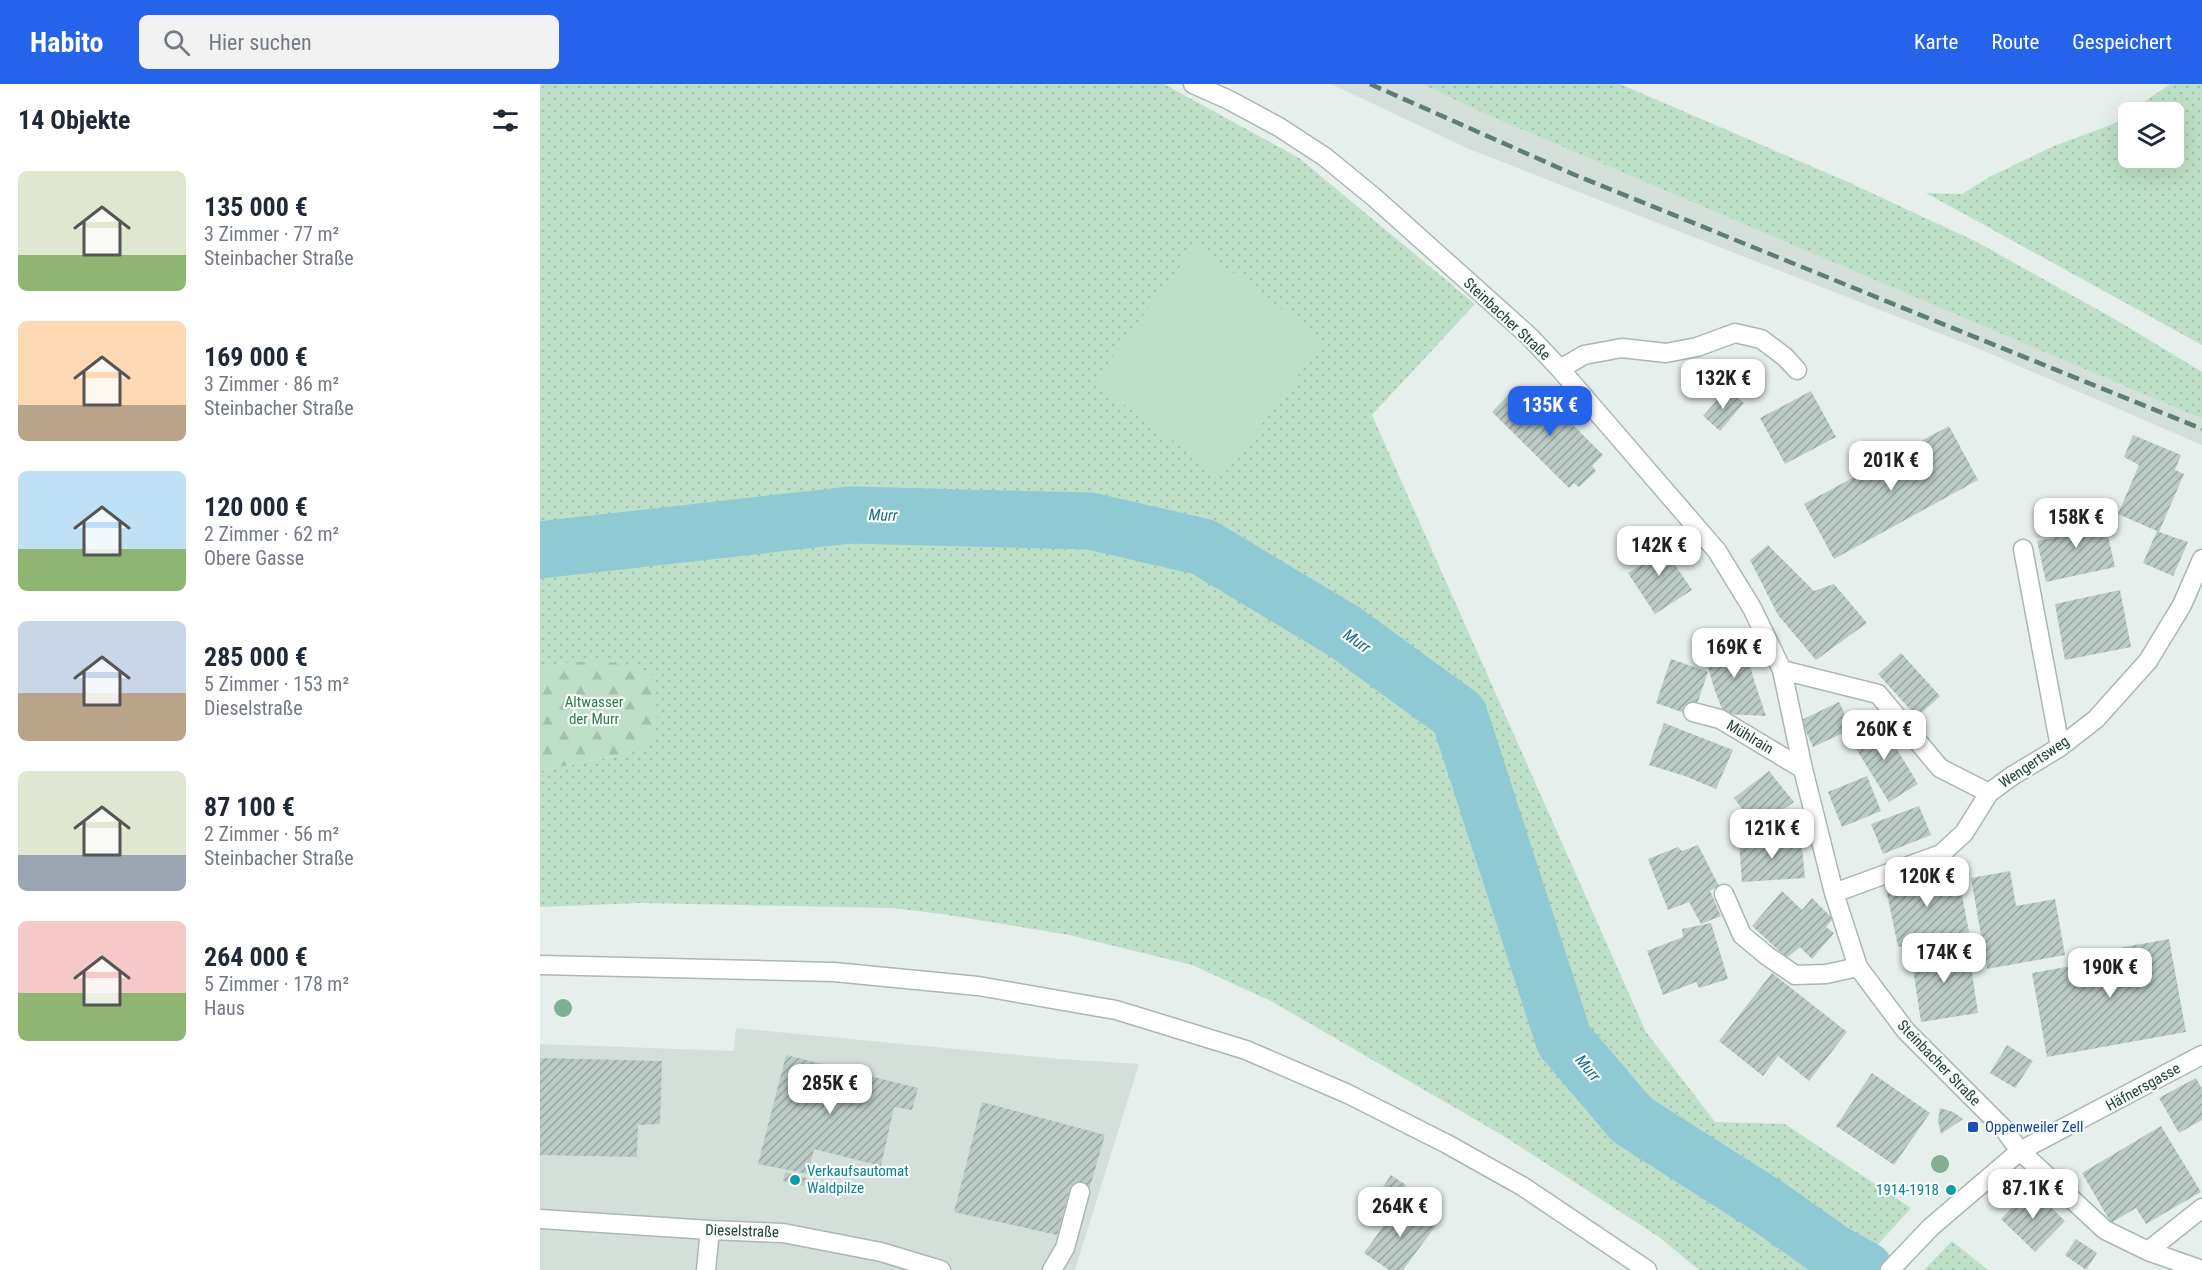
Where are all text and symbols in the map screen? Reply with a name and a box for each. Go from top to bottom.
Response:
search box [139,15,559,69]
text: Habito [30,26,103,59]
icon: search [160,26,193,59]
text: Hier suchen [208,30,312,55]
text: Karte [1914,30,1958,54]
text: Route [1991,30,2039,54]
text: Gespeichert [2072,30,2172,54]
map controls [2118,102,2184,168]
button: layers [2118,102,2184,168]
icon: filters [489,104,522,137]
text: 14 Objekte [18,105,131,135]
text: 135 000 € [204,192,308,222]
icon: home [66,195,138,267]
text: 3 Zimmer · 77 m² [204,222,339,246]
text: Steinbacher Straße [204,246,354,270]
street label: Steinbacher Straße [1460,274,1554,364]
text: 169 000 € [204,342,308,372]
icon: home [66,345,138,417]
pin: 132K € [1674,359,1772,410]
text: 132K € [1695,366,1751,390]
text: 3 Zimmer · 86 m² [204,372,339,396]
pin: 135K € [1501,386,1599,437]
text: 135K € [1522,393,1578,417]
text: Steinbacher Straße [204,396,354,420]
pin: 201K € [1842,441,1940,492]
text: 201K € [1863,448,1919,472]
text: 120 000 € [204,492,308,522]
icon: home [66,495,138,567]
pin: 158K € [2027,498,2125,549]
water label: Murr [868,505,899,525]
text: 158K € [2048,505,2104,529]
text: 2 Zimmer · 62 m² [204,522,339,546]
pin: 142K € [1610,526,1708,577]
text: 142K € [1631,533,1687,557]
text: Obere Gasse [204,546,304,570]
water label: Murr [1340,625,1375,658]
pin: 169K € [1685,628,1783,679]
text: 169K € [1706,635,1762,659]
text: 285 000 € [204,642,308,672]
icon: home [66,645,138,717]
text: 5 Zimmer · 153 m² [204,672,349,696]
park label: Altwasser der Murr [565,693,624,728]
text: Dieselstraße [204,696,303,720]
pin: 260K € [1835,710,1933,761]
street label: Mühlrain [1723,716,1777,758]
text: 260K € [1856,717,1912,741]
street label: Wengertsweg [1996,732,2072,792]
text: 87 100 € [204,792,295,822]
icon: home [66,795,138,867]
pin: 121K € [1723,809,1821,860]
text: 121K € [1744,816,1800,840]
text: 2 Zimmer · 56 m² [204,822,339,846]
text: Steinbacher Straße [204,846,354,870]
pin: 120K € [1878,857,1976,908]
text: 120K € [1899,864,1955,888]
pin: 174K € [1895,933,1993,984]
text: 174K € [1916,940,1972,964]
text: 264 000 € [204,942,308,972]
icon: home [66,945,138,1017]
pin: 190K € [2061,948,2159,999]
text: 190K € [2082,955,2138,979]
text: 5 Zimmer · 178 m² [204,972,349,996]
text: Haus [204,996,245,1020]
street label: Steinbacher Straße [1894,1016,1984,1110]
water label: Murr [1572,1051,1605,1086]
street label: Häfnersgasse [2103,1059,2183,1115]
pin: 285K € [781,1064,879,1115]
text: 285K € [802,1071,858,1095]
place label: Oppenweiler Zell [1985,1118,2083,1136]
marker: Oppenweiler Zell [1966,1120,1980,1134]
place label: Verkaufsautomat Waldpilze [807,1162,909,1197]
pin: 87.1K € [1978,1169,2088,1220]
marker: Verkaufsautomat Waldpilze [788,1173,802,1187]
text: 87.1K € [2002,1176,2064,1200]
place label: 1914-1918 [1876,1181,1939,1199]
marker: 1914-1918 [1944,1183,1958,1197]
pin: 264K € [1351,1187,1449,1238]
text: 264K € [1372,1194,1428,1218]
street label: Dieselstraße [705,1221,779,1241]

